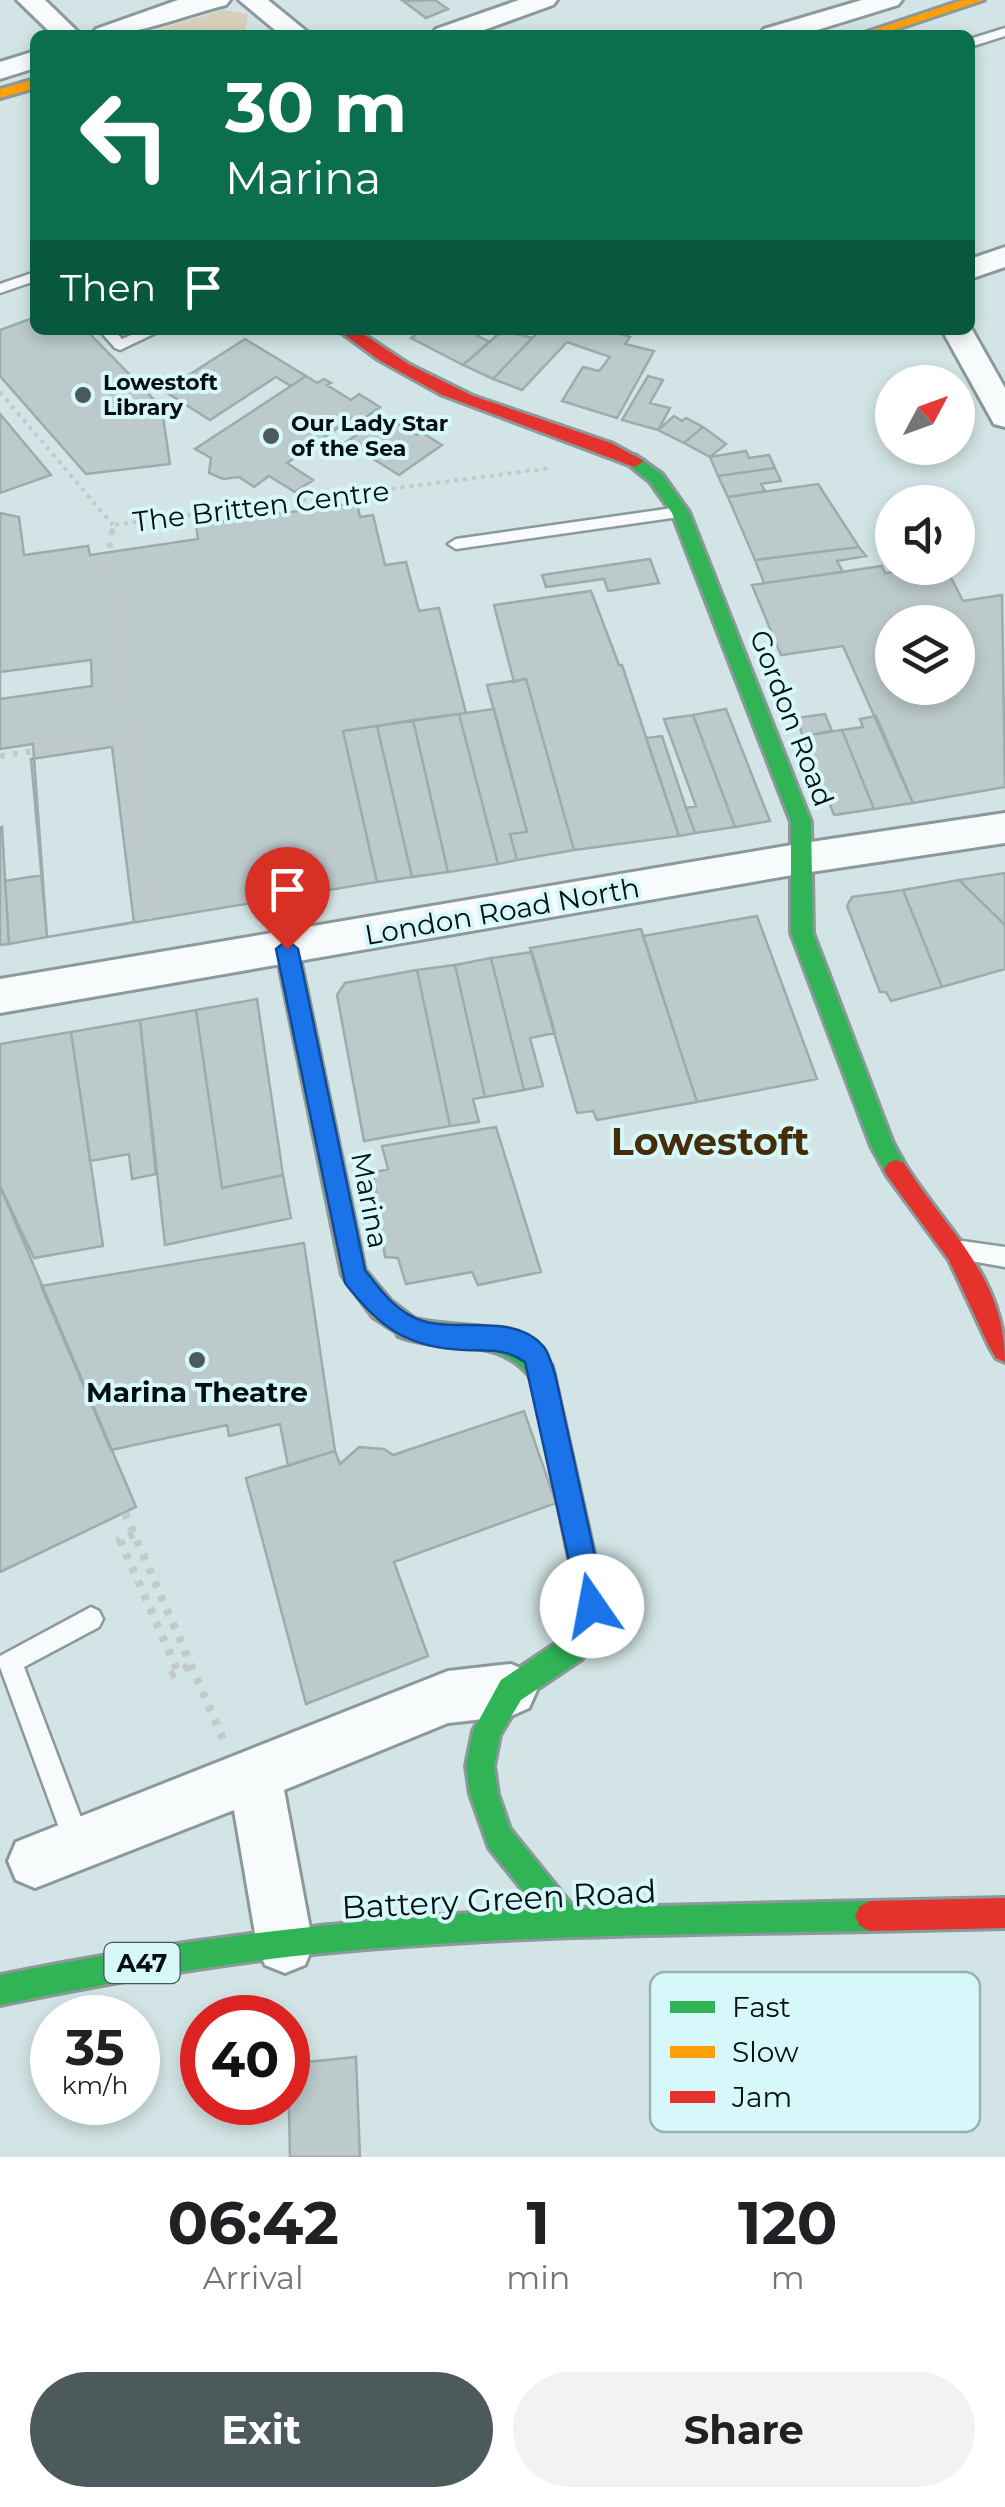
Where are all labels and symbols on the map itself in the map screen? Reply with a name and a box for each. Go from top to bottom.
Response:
north arrow [875,365,975,465]
place label: Lowestoft Library [103,369,218,421]
marker: Lowestoft Library [72,384,94,406]
place label: Our Lady Star of the Sea [291,410,448,462]
marker: Our Lady Star of the Sea [260,425,282,447]
street label: The Britten Centre [131,473,391,539]
street label: Gordon Road [743,625,841,811]
pin [245,847,330,950]
street label: London Road North [362,870,642,952]
district label: Lowestoft [611,1118,809,1165]
street label: Marina [344,1149,396,1251]
marker: Marina Theatre [186,1349,208,1371]
place label: Marina Theatre [86,1375,308,1409]
position arrow [540,1554,644,1658]
street label: Battery Green Road [341,1871,657,1927]
road number: A47 [104,1943,180,1983]
legend [650,1972,980,2132]
text: Fast [732,1990,791,2024]
speed limit sign: 40 [180,1995,310,2125]
text: Slow [732,2035,799,2069]
text: Jam [731,2080,792,2114]

